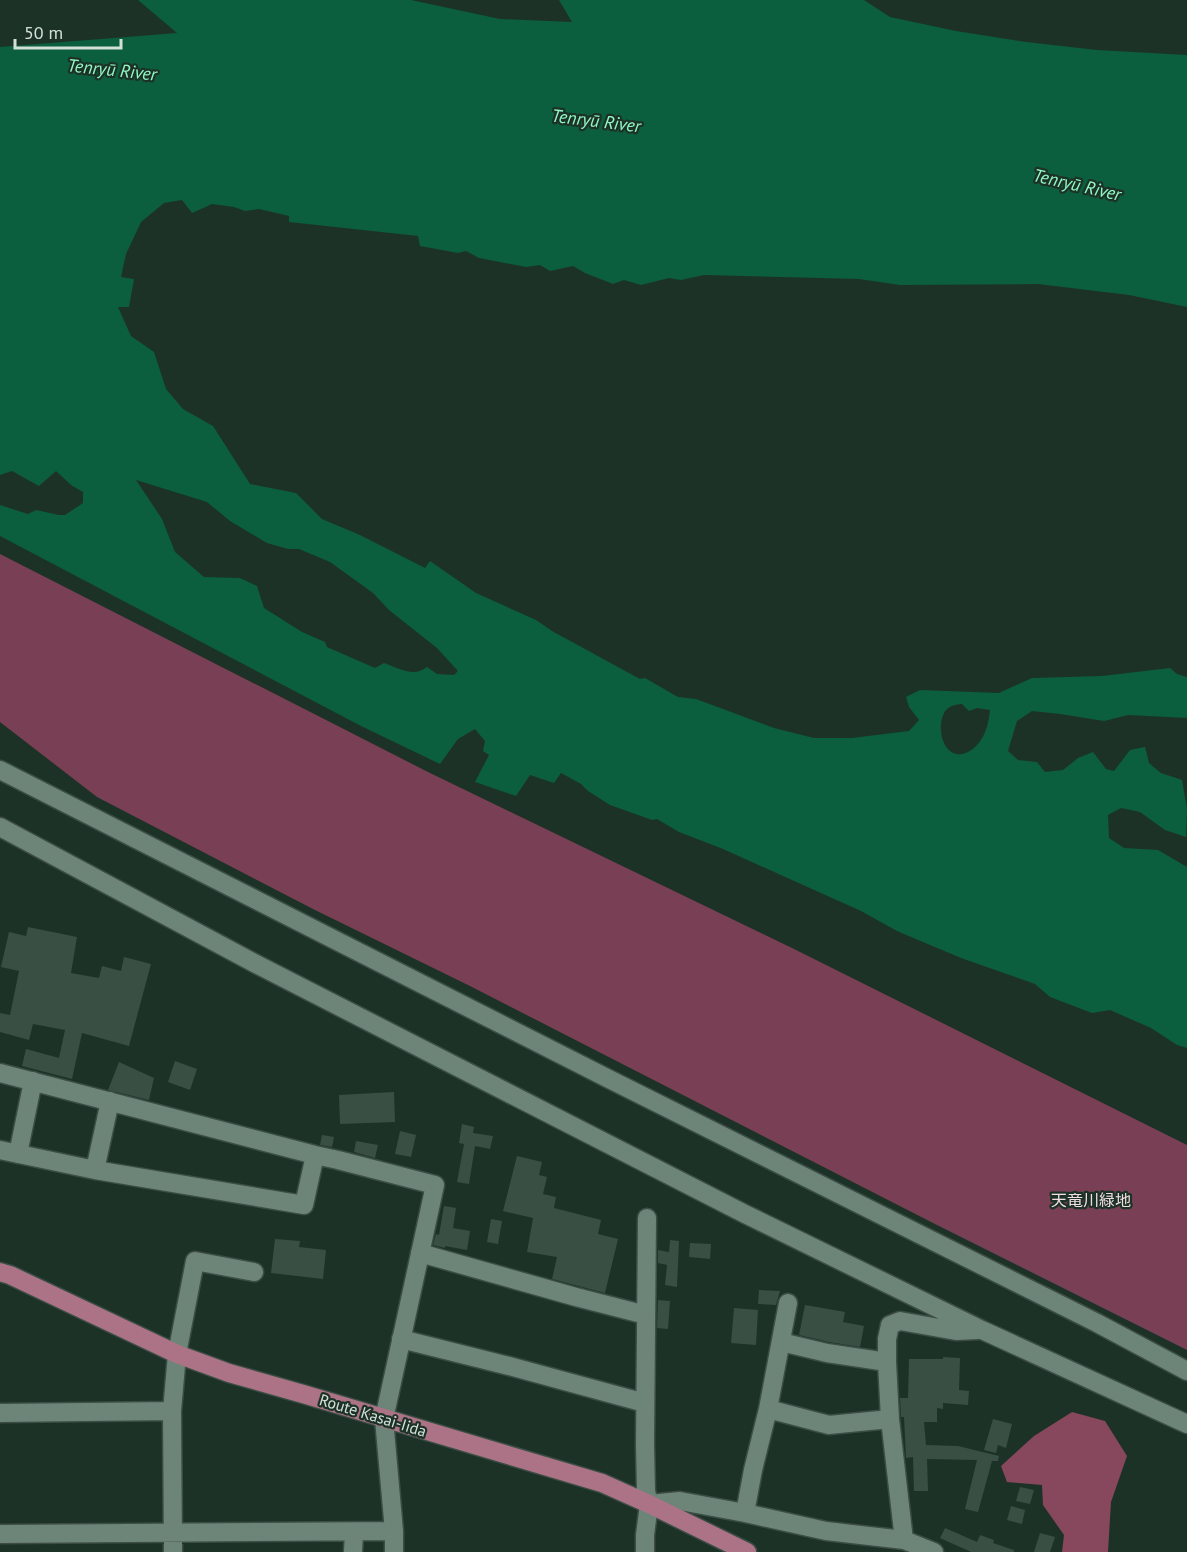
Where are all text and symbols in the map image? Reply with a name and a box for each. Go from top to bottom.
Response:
scale bar [15,12,122,50]
text: 50 m [24,21,63,44]
water label: Tenryū River [66,53,159,86]
water label: Tenryū River [550,104,643,138]
water label: Tenryū River [1031,163,1124,206]
park label: 天竜川緑地 [1051,1190,1131,1210]
street label: Route Kasai-Iida [317,1389,429,1441]

